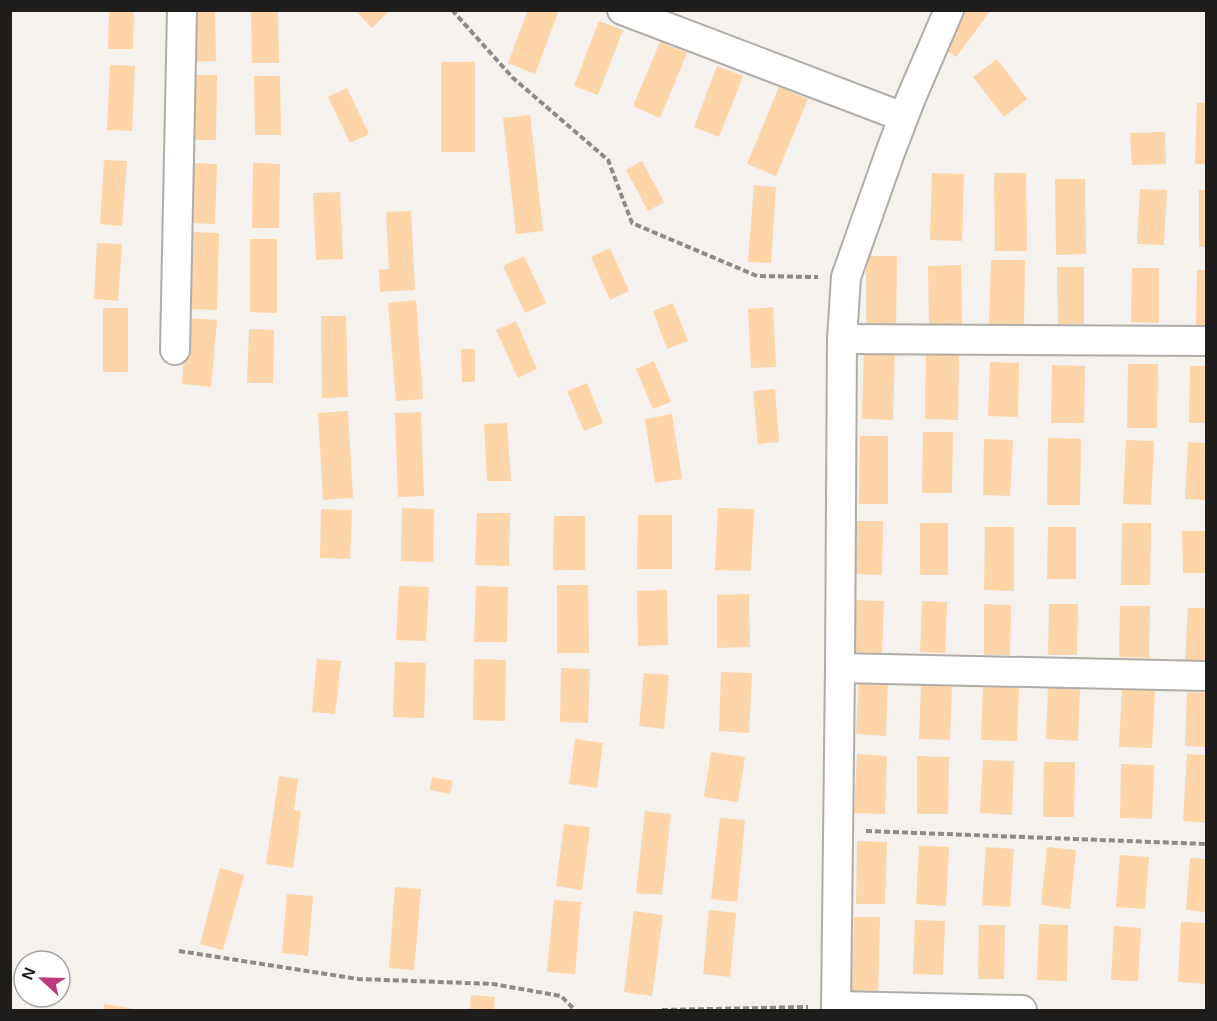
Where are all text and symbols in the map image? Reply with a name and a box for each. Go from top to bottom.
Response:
north arrow [12,949,72,1009]
text: N [19,965,39,982]

